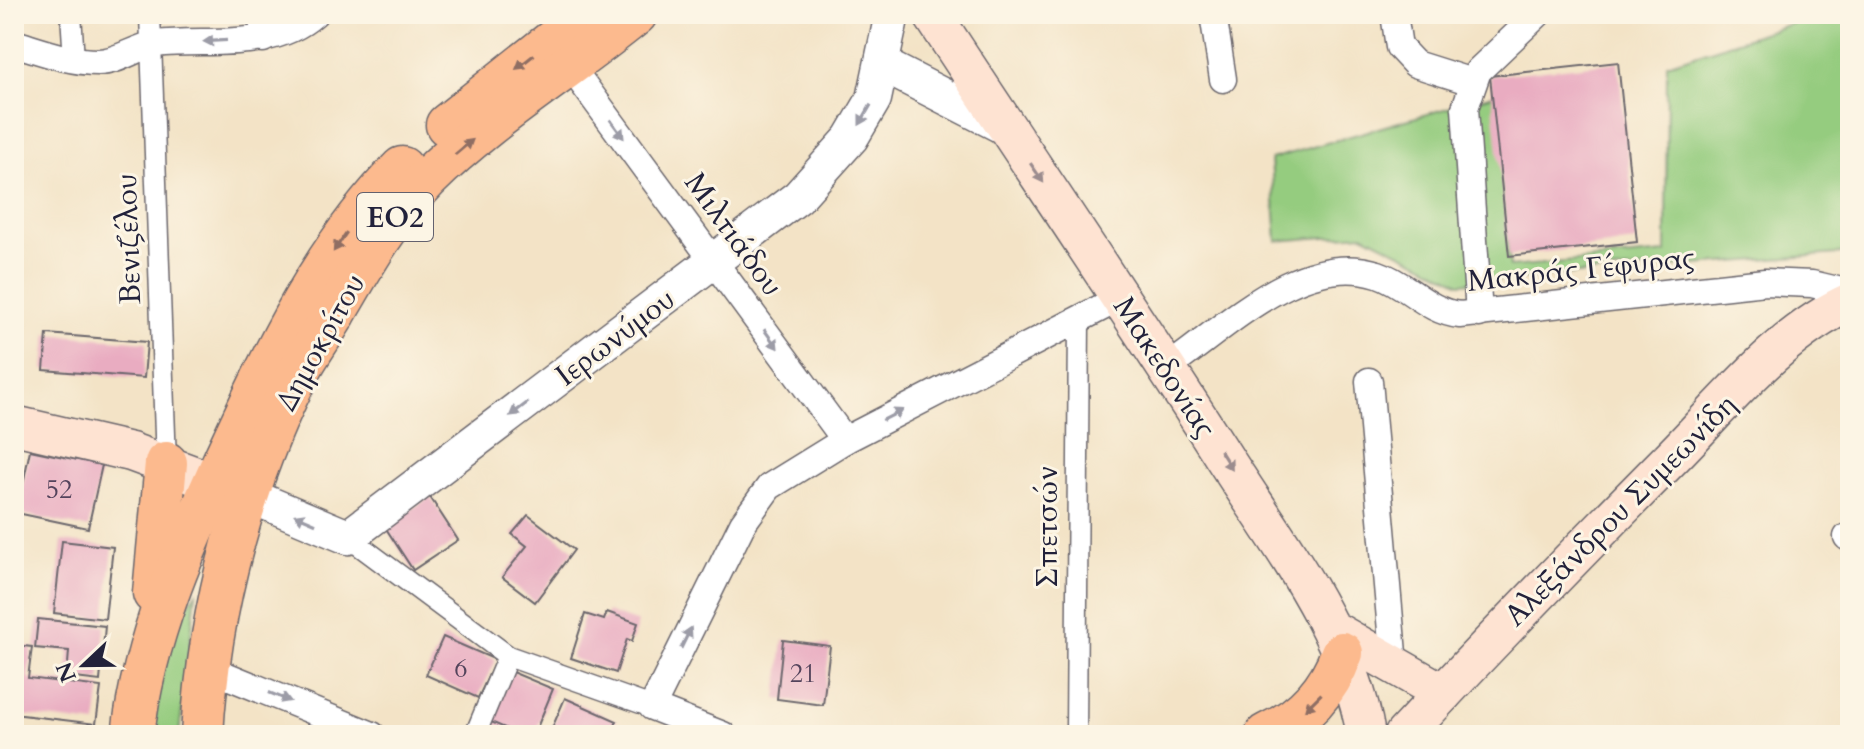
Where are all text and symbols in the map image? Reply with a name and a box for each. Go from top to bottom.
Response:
one-way arrow [202,35,227,48]
one-way arrow [515,53,535,69]
one-way arrow [858,104,872,127]
one-way arrow [608,119,624,140]
one-way arrow [454,139,474,156]
one-way arrow [1029,162,1044,183]
street label: Μιλτιάδου [675,164,792,304]
street label: Βενιζέλου [106,173,151,305]
road number: ΕΟ2 [357,193,433,241]
one-way arrow [333,232,348,253]
street label: Μακράς Γέφυρας [1465,237,1697,302]
street label: Δημοκρίτου [266,266,375,418]
street label: Ιερωνύμου [547,279,683,396]
street label: Μακεδονίας [1104,289,1226,446]
one-way arrow [763,328,778,349]
street label: Αλεξάνδρου Συμεωνίδη [1495,385,1746,636]
one-way arrow [508,401,530,417]
one-way arrow [882,408,905,421]
one-way arrow [1218,449,1232,471]
street label: Σπετσών [1027,466,1068,588]
house number: 52 [46,472,72,507]
one-way arrow [293,512,317,525]
north arrow [44,625,124,705]
one-way arrow [680,626,693,649]
house number: 6 [454,651,468,686]
house number: 21 [790,656,816,691]
text: N [49,658,84,687]
one-way arrow [268,691,292,704]
one-way arrow [1304,692,1323,710]

